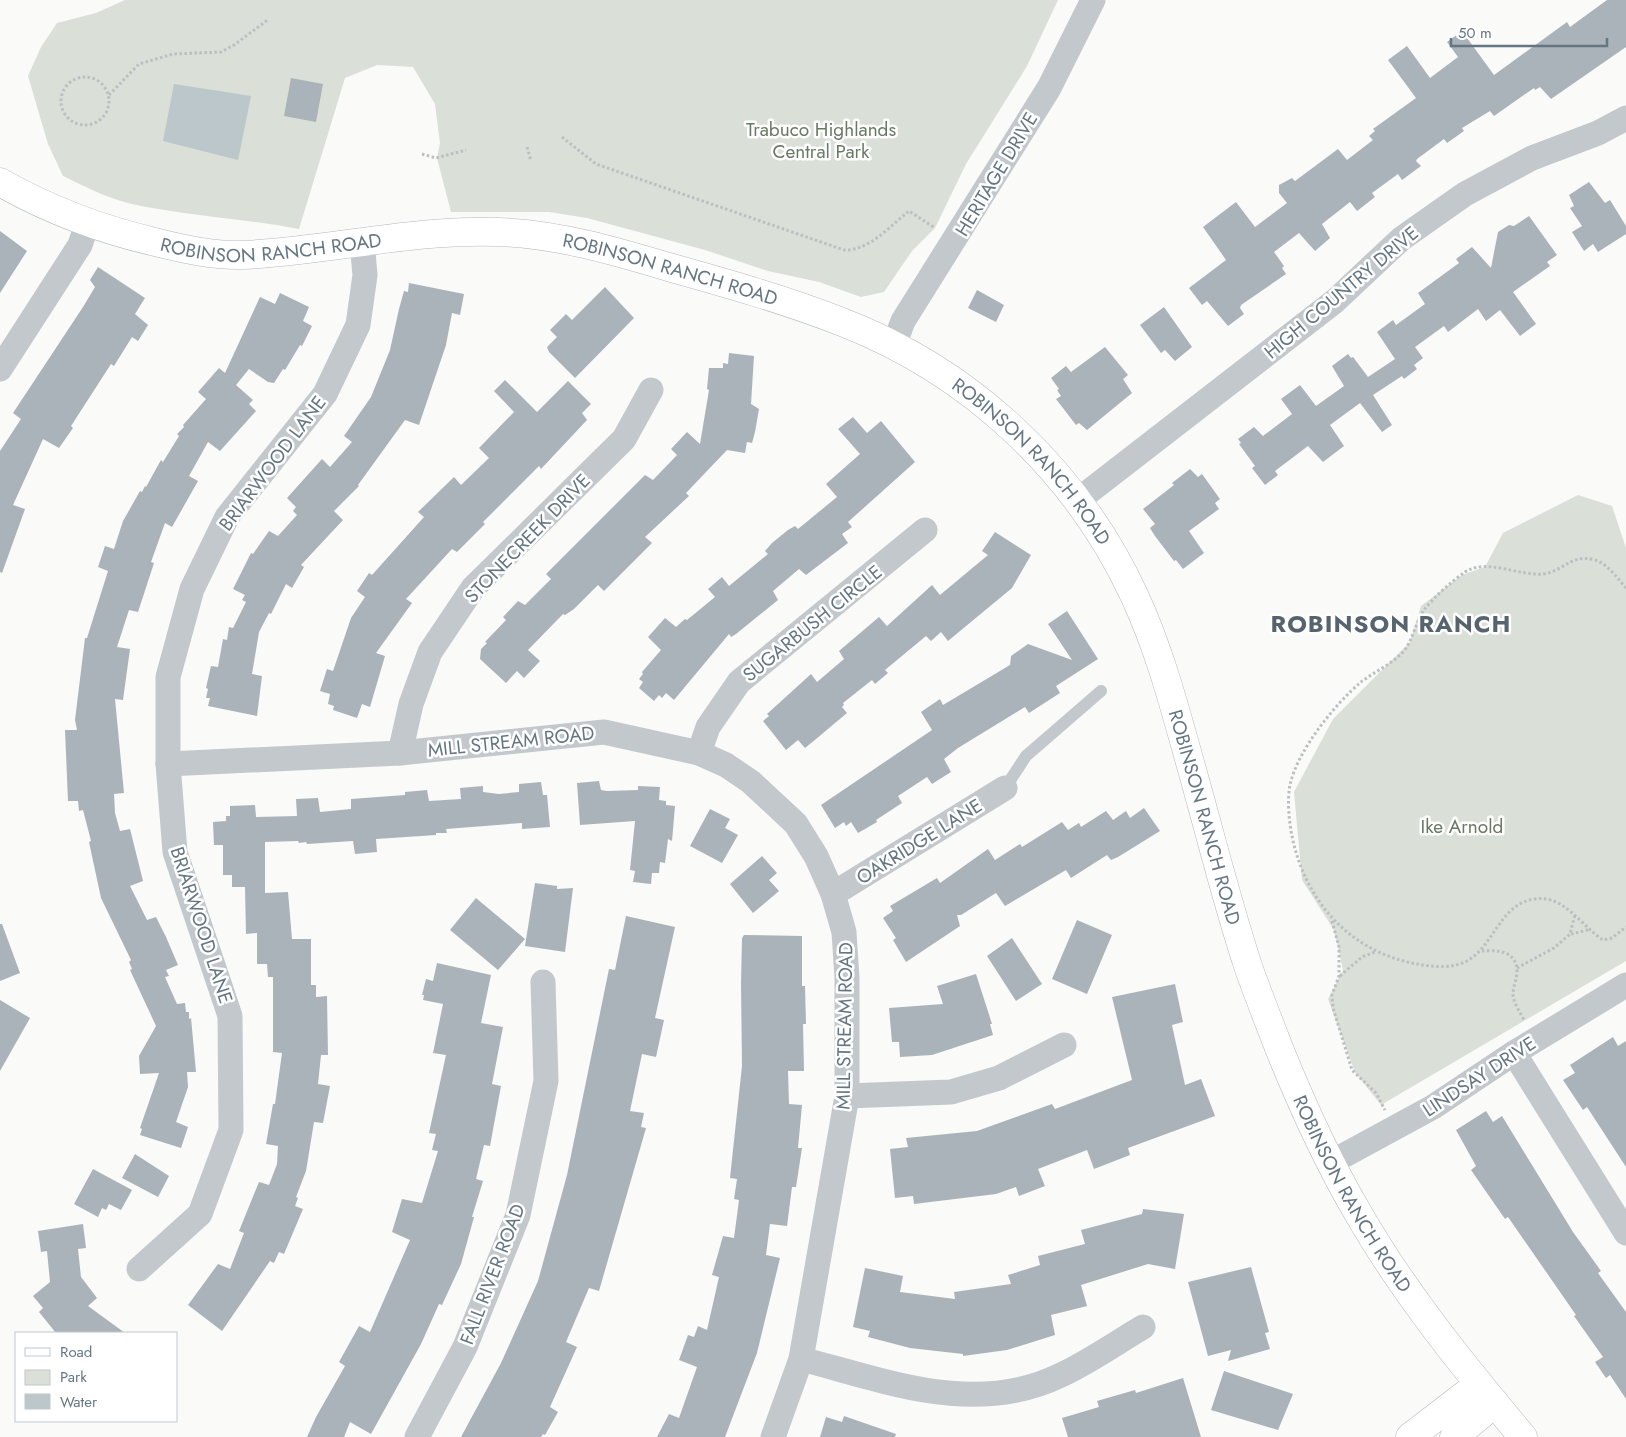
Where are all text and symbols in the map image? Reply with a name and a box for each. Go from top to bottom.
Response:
scale bar [1451,15,1607,47]
text: 50 m [1458,22,1492,44]
street label: HERITAGE DRIVE [949,107,1044,241]
park label: Trabuco Highlands Central Park [746,116,896,165]
street label: HIGH COUNTRY DRIVE [1258,220,1424,365]
street label: ROBINSON RANCH ROAD [158,227,383,269]
street label: ROBINSON RANCH ROAD [560,227,781,312]
street label: ROBINSON RANCH ROAD [947,371,1117,550]
street label: BRIARWOOD LANE [213,390,332,537]
street label: STONECREEK DRIVE [458,468,596,609]
street label: SUGARBUSH CIRCLE [737,559,888,688]
district label: ROBINSON RANCH [1271,606,1511,641]
street label: ROBINSON RANCH ROAD [1162,706,1247,928]
street label: MILL STREAM ROAD [426,719,596,764]
street label: OAKRIDGE LANE [851,792,987,891]
park label: Ike Arnold [1421,813,1503,840]
street label: BRIARWOOD LANE [163,843,240,1007]
street label: MILL STREAM ROAD [830,942,859,1110]
street label: LINDSAY DRIVE [1417,1030,1541,1123]
street label: ROBINSON RANCH ROAD [1286,1091,1418,1298]
street label: FALL RIVER ROAD [453,1200,532,1348]
legend [15,1332,178,1422]
text: Road [60,1341,92,1363]
text: Park [60,1366,87,1388]
text: Water [60,1391,98,1413]

